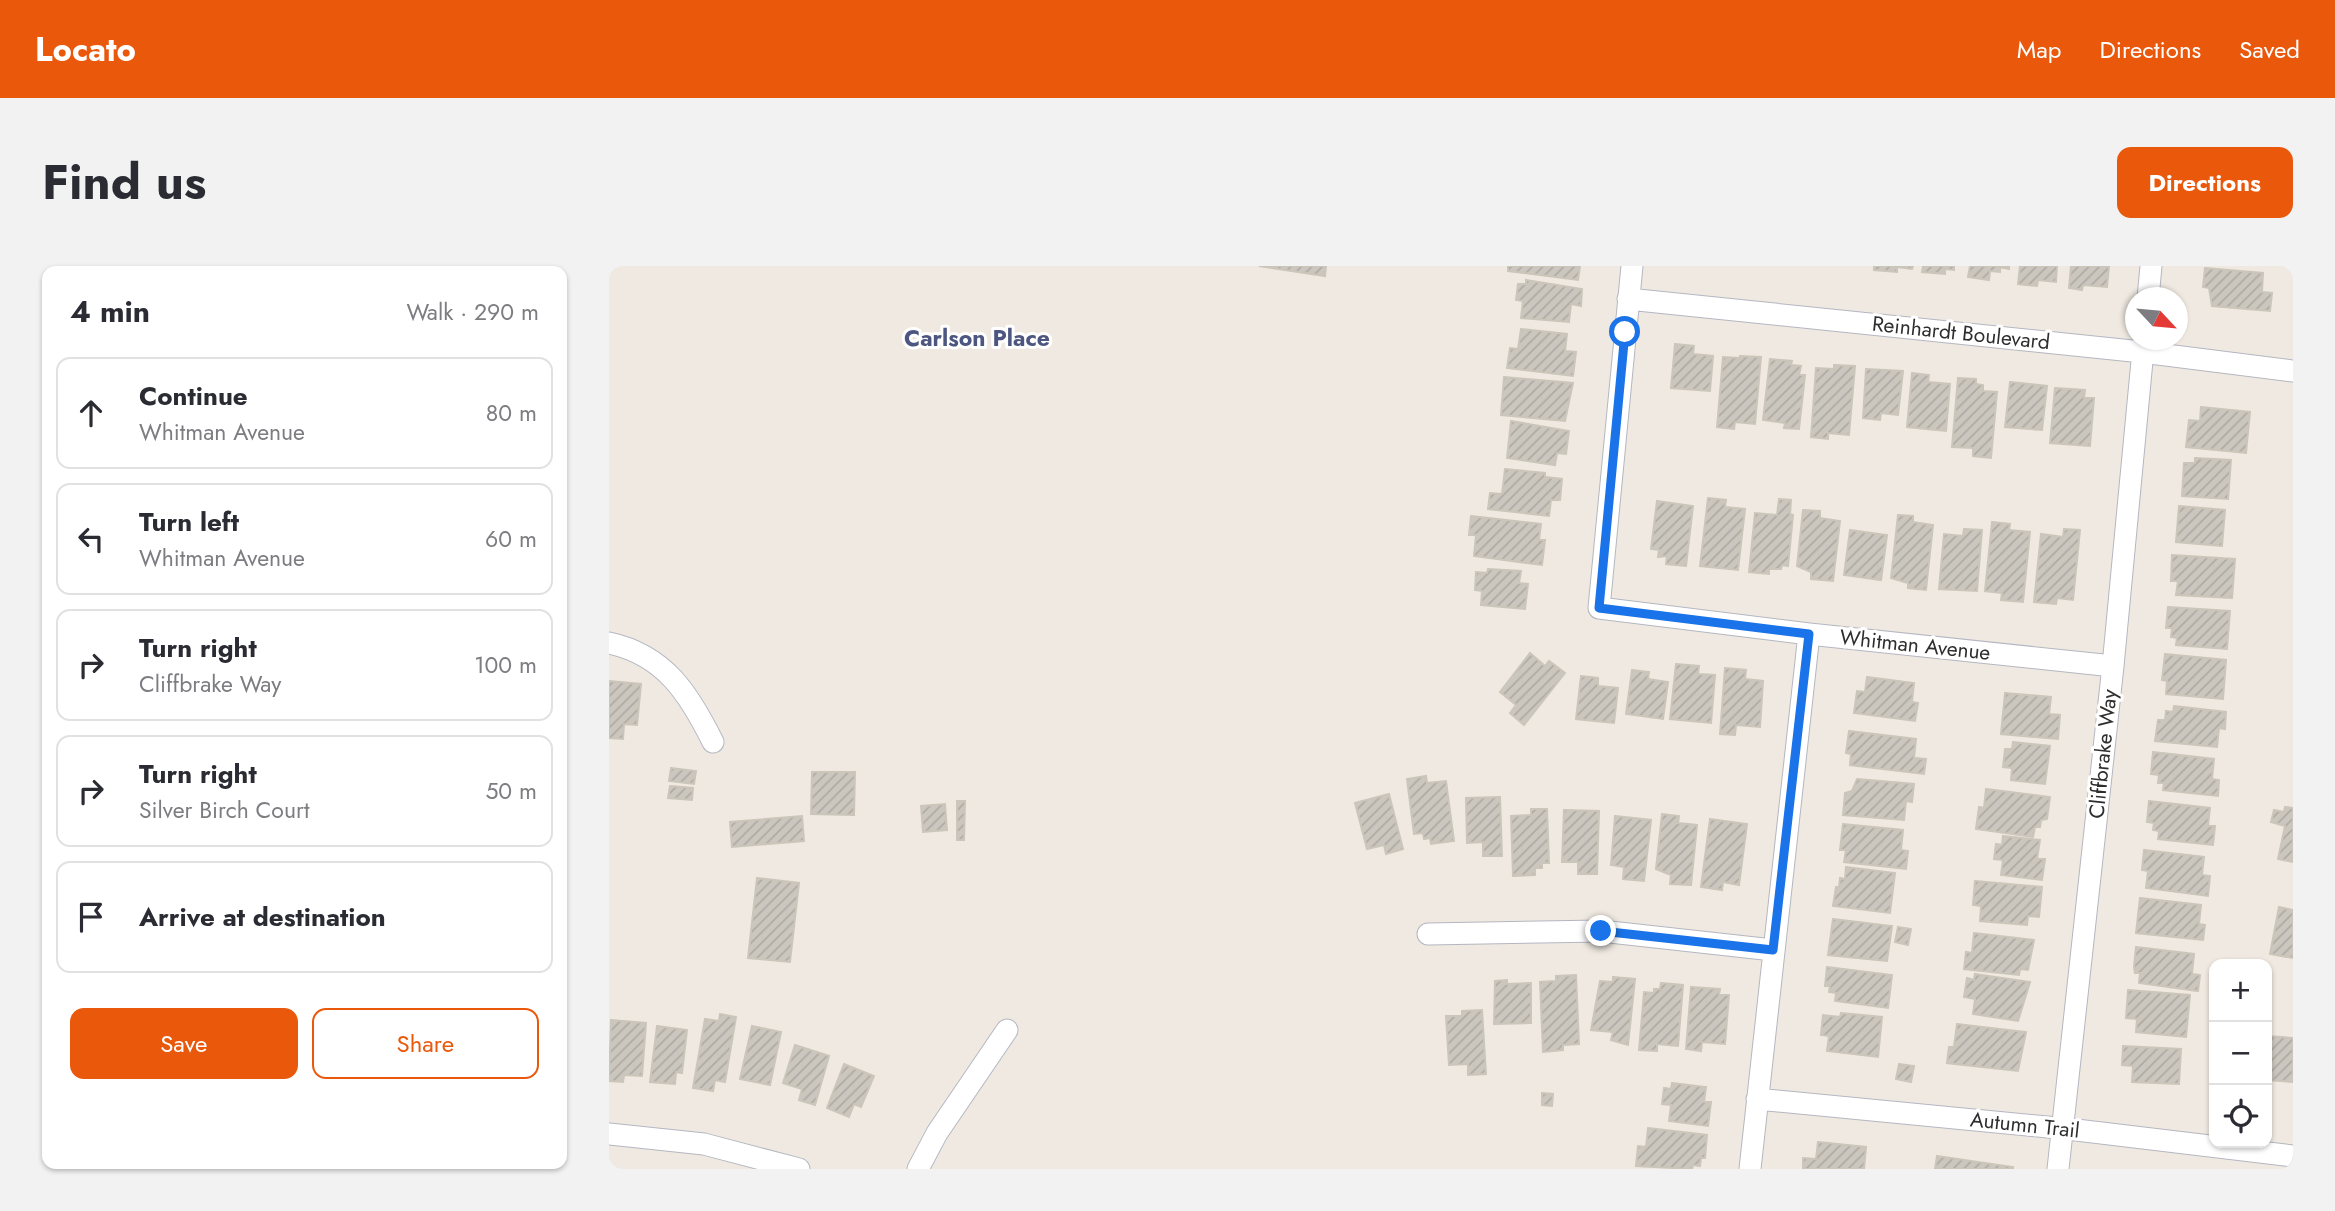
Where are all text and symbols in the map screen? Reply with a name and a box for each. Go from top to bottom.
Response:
text: Locato [35,26,136,73]
text: Map [2017,32,2062,67]
text: Directions [2100,32,2201,67]
text: Saved [2239,32,2300,67]
text: Find us [42,147,206,217]
button: Directions [2117,147,2293,218]
north arrow [2125,287,2188,350]
text: 4 min [70,290,150,333]
text: Walk · 290 m [406,295,539,329]
street label: Reinhardt Boulevard [1871,309,2051,357]
route start [1609,316,1640,347]
district label: Carlson Place [904,321,1050,355]
text: Continue [139,377,248,415]
icon: ahead [72,394,110,432]
text: 80 m [486,396,537,430]
text: Whitman Avenue [139,415,305,449]
text: Turn left [139,503,239,541]
icon: left [72,520,110,558]
text: 60 m [485,522,537,556]
text: Whitman Avenue [139,541,305,575]
street label: Whitman Avenue [1838,622,1992,668]
text: Turn right [139,629,257,667]
icon: right [72,646,110,684]
text: 100 m [474,648,537,682]
text: Cliffbrake Way [139,667,281,701]
street label: Cliffbrake Way [2081,687,2125,820]
text: Turn right [139,755,257,793]
icon: right [72,772,110,810]
text: 50 m [485,774,537,808]
text: Silver Birch Court [139,793,309,827]
icon: arrive [72,898,110,936]
text: Arrive at destination [139,898,386,936]
route end [1585,915,1616,946]
map controls [2209,959,2272,1148]
button: + [2209,959,2272,1022]
button: Save [70,1008,298,1079]
button: Share [312,1008,539,1079]
button: − [2209,1022,2272,1085]
button: locate [2209,1085,2272,1148]
street label: Autumn Trail [1969,1104,2081,1146]

